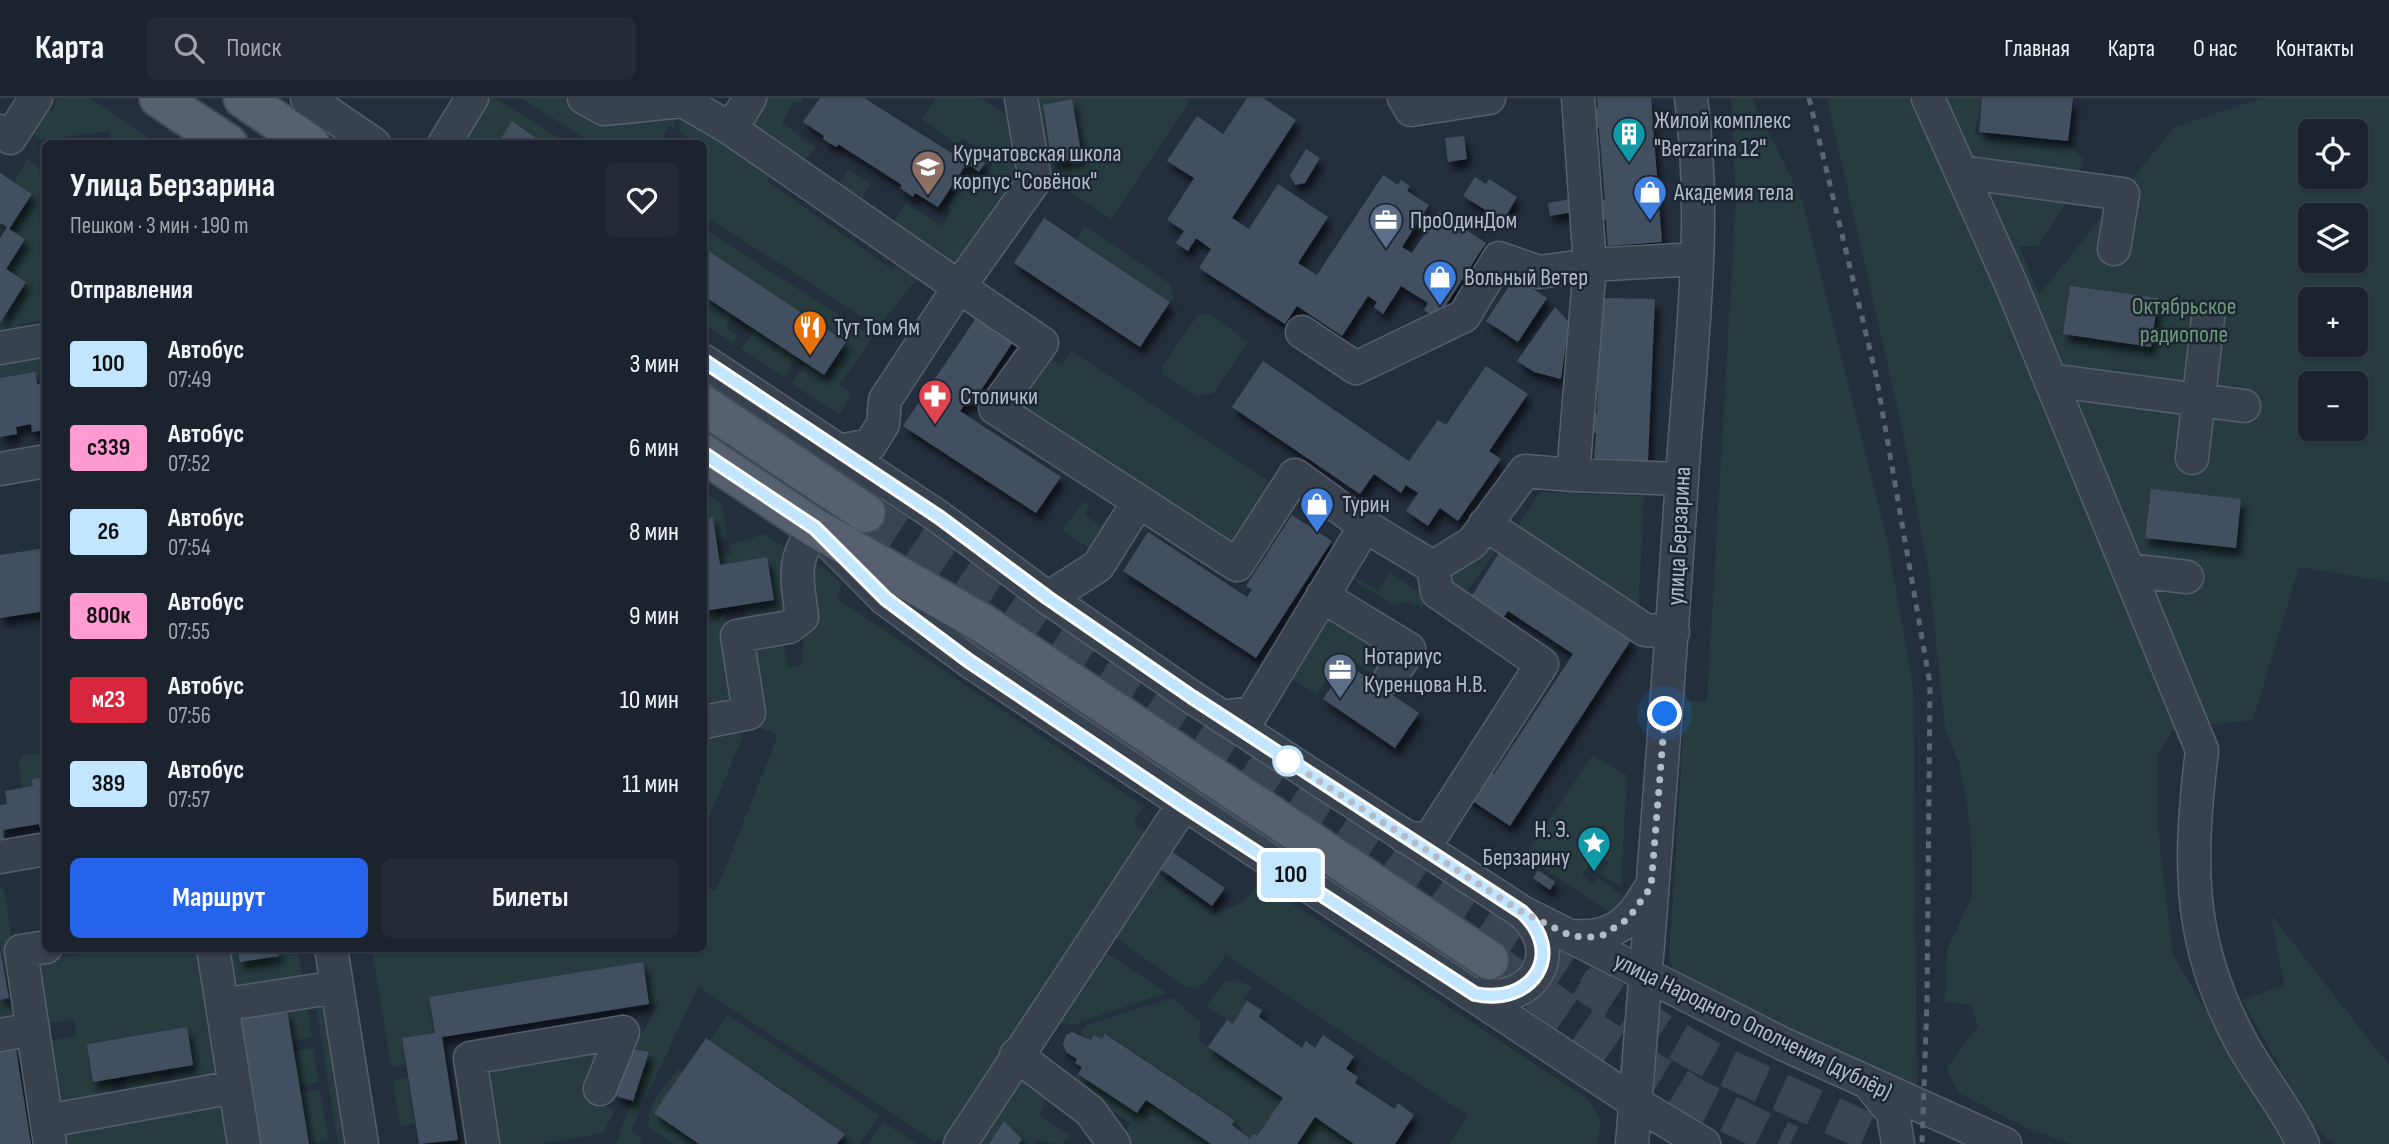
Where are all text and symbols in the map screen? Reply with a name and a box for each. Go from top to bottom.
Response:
search box [146,17,636,80]
text: Карта [35,28,104,68]
icon: search [170,29,208,67]
text: Поиск [226,33,281,64]
text: Главная [2004,34,2070,63]
text: Карта [2108,34,2155,63]
text: О нас [2193,34,2238,63]
text: Контакты [2276,34,2354,63]
place label: Жилой комплекс "Berzarina 12" [1654,106,1791,163]
building icon: Жилой комплекс "Berzarina 12" [1610,115,1648,164]
map controls [2298,119,2368,441]
button: locate [2298,119,2368,189]
place label: Курчатовская школа корпус "Совёнок" [953,139,1122,196]
school or university icon: Курчатовская школа корпус "Совёнок" [909,148,947,197]
button: heart [605,163,679,237]
text: Улица Берзарина [70,166,275,206]
shop icon: Академия тела [1631,173,1669,222]
place label: Академия тела [1673,178,1794,207]
office icon: ПроОдинДом [1367,201,1405,250]
button: layers [2298,203,2368,273]
place label: ПроОдинДом [1410,206,1517,235]
text: Пешком · 3 мин · 190 m [70,212,249,240]
shop icon: Вольный Ветер [1421,258,1459,307]
place label: Вольный Ветер [1464,263,1588,292]
text: Отправления [70,275,193,306]
button: + [2298,287,2368,357]
park label: Октябрьское радиополе [2132,292,2236,349]
restaurant icon: Тут Том Ям [791,308,829,357]
place label: Тут Том Ям [834,313,920,342]
text: Автобус [168,335,244,366]
text: 100 [92,349,125,378]
text: 3 мин [630,349,679,380]
text: 07:49 [168,366,211,394]
button: − [2298,371,2368,441]
pharmacy icon: Столички [916,377,954,426]
place label: Столички [960,382,1038,411]
text: Автобус [168,419,244,450]
text: с339 [87,433,130,462]
text: 6 мин [629,433,679,464]
text: 07:52 [168,450,210,478]
street label: улица Берзарина [1661,466,1697,606]
shop icon: Турин [1298,485,1336,534]
place label: Турин [1342,490,1390,519]
text: Автобус [168,503,244,534]
text: 26 [98,517,119,546]
text: 8 мин [629,517,679,548]
text: 07:54 [168,534,211,562]
text: Автобус [168,587,244,618]
text: 800к [86,601,131,630]
text: 9 мин [629,601,679,632]
text: 07:55 [168,618,210,646]
place label: Нотариус Куренцова Н.В. [1364,642,1487,699]
office icon: Нотариус Куренцова Н.В. [1321,651,1359,700]
text: Автобус [168,671,244,702]
text: м23 [92,685,125,714]
text: 10 мин [620,685,679,716]
your location [1647,696,1682,731]
text: 07:56 [168,702,211,730]
unlabelled marker [1273,746,1303,776]
text: Автобус [168,755,244,786]
text: 389 [92,769,125,798]
text: 11 мин [622,769,679,800]
text: 07:57 [168,786,210,814]
place label: Н. Э. Берзарину [1482,815,1570,872]
place icon: Н. Э. Берзарину [1575,824,1613,873]
line badge: 100 [1251,852,1331,898]
button: Маршрут [70,858,368,938]
button: Билеты [382,858,679,938]
text: 100 [1275,860,1307,889]
street label: улица Народного Ополчения (дублёр) [1609,946,1897,1106]

